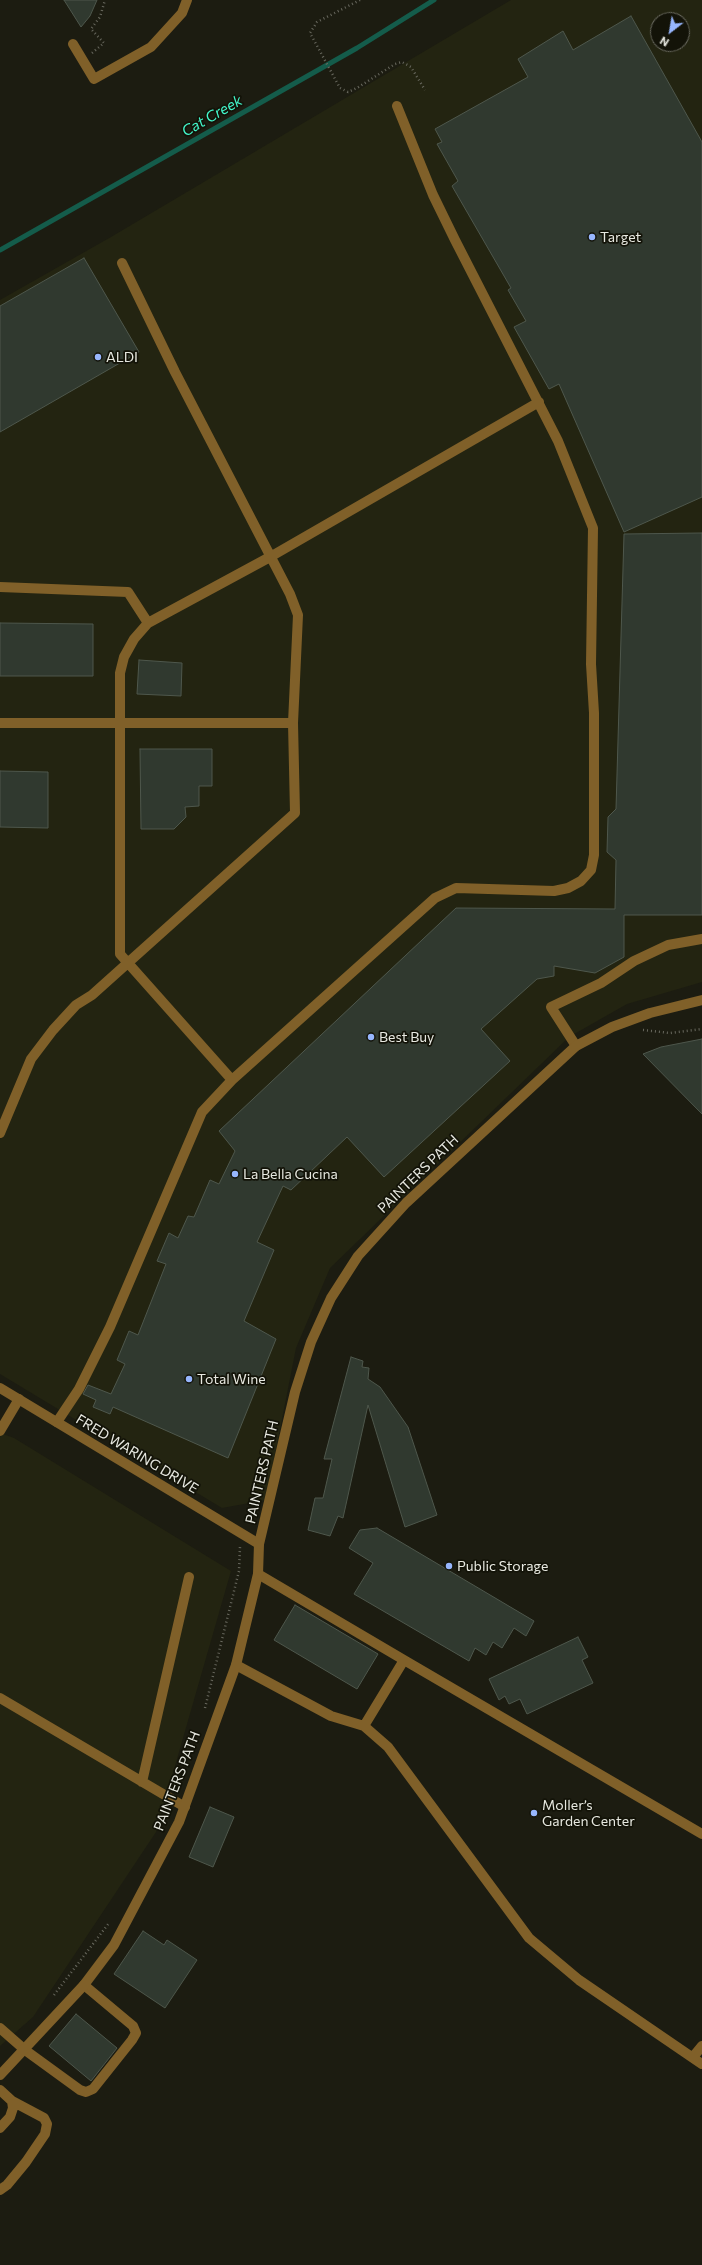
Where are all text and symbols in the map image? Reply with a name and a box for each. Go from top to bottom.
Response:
north arrow [650,12,690,52]
text: N [657,34,671,50]
water label: Cat Creek [178,91,246,141]
place label: Target [600,229,641,245]
marker: Target [587,232,597,242]
place label: ALDI [106,349,138,365]
marker: ALDI [93,352,103,362]
place label: Best Buy [379,1029,434,1045]
marker: Best Buy [366,1032,376,1042]
street label: PAINTERS PATH [374,1131,462,1217]
place label: La Bella Cucina [243,1166,338,1182]
marker: La Bella Cucina [230,1169,240,1179]
place label: Total Wine [197,1371,266,1387]
marker: Total Wine [184,1374,194,1384]
street label: FRED WARING DRIVE [73,1411,201,1497]
street label: PAINTERS PATH [242,1419,282,1525]
place label: Public Storage [457,1558,548,1574]
marker: Public Storage [444,1561,454,1571]
street label: PAINTERS PATH [150,1729,204,1833]
place label: Moller’s Garden Center [542,1797,635,1830]
marker: Moller’s Garden Center [529,1808,539,1818]

